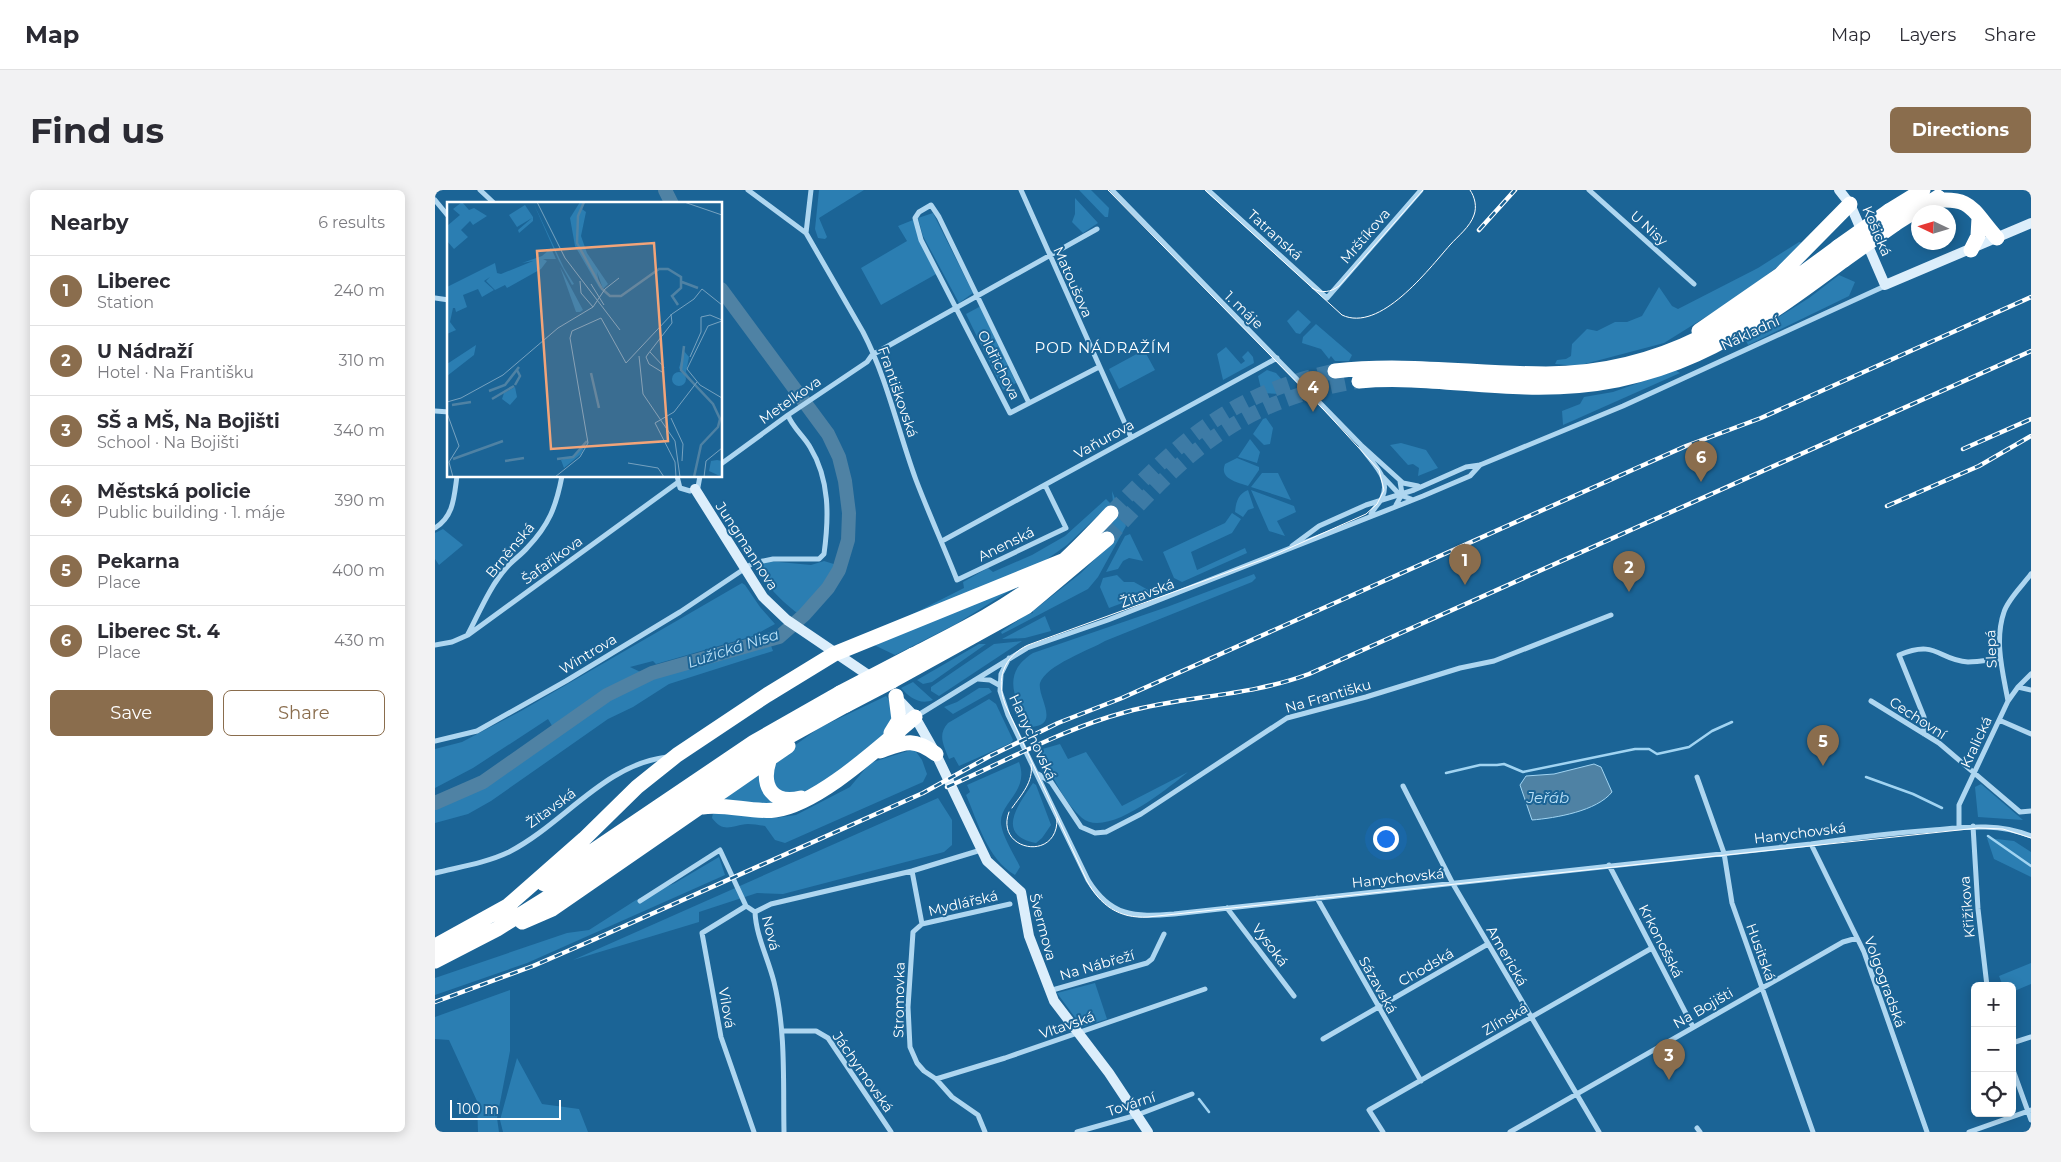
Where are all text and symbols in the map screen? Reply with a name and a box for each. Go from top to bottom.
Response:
text: Map [25,20,79,49]
text: Map [1831,24,1871,46]
text: Layers [1899,24,1956,46]
text: Share [1984,24,2036,46]
button: Directions [1890,107,2031,153]
text: Find us [30,109,164,152]
inset map [447,202,723,478]
street label: Košická [1858,203,1896,259]
street label: Mrštíkova [1336,205,1394,267]
north arrow [1911,205,1956,250]
street label: Tatranská [1244,206,1306,264]
street label: U Nisy [1627,206,1672,250]
text: Nearby [50,210,129,235]
text: 6 results [318,213,385,232]
street label: Matoušova [1049,244,1097,320]
text: Liberec [97,270,171,293]
text: 1 [63,281,69,300]
text: 240 m [334,281,385,300]
street label: 1. máje [1221,287,1267,333]
text: Station [97,293,154,312]
street label: Nákladní [1718,311,1783,354]
street label: Oldřichova [974,327,1024,403]
district label: POD NÁDRAŽÍM [1034,338,1172,357]
text: U Nádraží [97,340,193,363]
street label: Františkovská [874,344,922,440]
text: 2 [61,351,71,370]
text: 310 m [338,351,385,370]
text: Hotel · Na Františku [97,363,254,382]
pin: 4 [1297,371,1329,412]
street label: Metelkova [755,372,825,428]
text: SŠ a MŠ, Na Bojišti [97,410,280,433]
street label: Vaňurova [1071,415,1137,463]
text: 3 [61,421,71,440]
text: 340 m [334,421,385,440]
text: School · Na Bojišti [97,433,239,452]
pin: 6 [1685,441,1717,482]
text: Městská policie [97,480,251,503]
text: 4 [60,491,72,510]
text: 390 m [334,491,385,510]
street label: Jungmannova [711,498,782,594]
text: Public building · 1. máje [97,503,285,522]
street label: Brněnská [482,519,538,581]
street label: Anenská [975,523,1037,565]
street label: Šafaříkova [518,532,586,588]
pin: 1 [1449,544,1481,585]
text: Pekarna [97,550,180,573]
pin: 2 [1613,551,1645,592]
text: 5 [61,561,71,580]
text: 400 m [332,561,385,580]
text: Place [97,573,141,592]
street label: Žitavská [1117,574,1177,612]
text: Liberec St. 4 [97,620,220,643]
water label: Lužická Nisa [685,624,781,672]
street label: Slepá [1981,629,2001,669]
street label: Wintrova [556,630,620,678]
text: 6 [61,631,71,650]
text: 430 m [334,631,385,650]
text: Place [97,643,141,662]
street label: Na Františku [1283,675,1373,717]
button: Save [50,690,213,736]
button: Share [223,690,385,736]
street label: Hanychovská [1005,691,1061,783]
street label: Cechovní [1886,693,1951,744]
street label: Kralická [1956,713,1996,771]
pin: 5 [1807,725,1839,766]
street label: Žitavská [523,784,579,832]
water label: Jeřáb [1526,788,1569,807]
street label: Hanychovská [1753,818,1847,848]
your location [1373,826,1399,852]
street label: Hanychovská [1351,864,1445,892]
street label: Křižíkova [1955,875,1979,939]
street label: Mydlářská [926,886,1000,920]
street label: Švermova [1025,891,1061,963]
street label: Krkonošská [1635,901,1687,981]
street label: Nová [758,914,784,952]
street label: Vysoká [1248,920,1292,970]
street label: Husitská [1742,921,1780,983]
street label: Americká [1482,923,1532,989]
street label: Volgogradská [1860,934,1910,1030]
street label: Chodská [1395,944,1457,990]
street label: Na Nábřeží [1057,945,1138,984]
street label: Sázavská [1355,953,1401,1017]
street label: Stromovka [889,962,909,1038]
map controls [1971,982,2016,1117]
button: + [1971,982,2016,1027]
street label: Na Bojišti [1670,984,1736,1032]
street label: Vilová [715,986,739,1030]
street label: Zlínská [1479,999,1531,1039]
street label: Vltavská [1037,1007,1097,1043]
street label: Jáchymovská [828,1027,897,1116]
button: − [1971,1027,2016,1072]
pin: 3 [1653,1039,1685,1080]
button: locate [1971,1072,2016,1117]
street label: Tovární [1104,1087,1159,1120]
scale bar [450,1097,561,1120]
text: 100 m [457,1100,499,1118]

